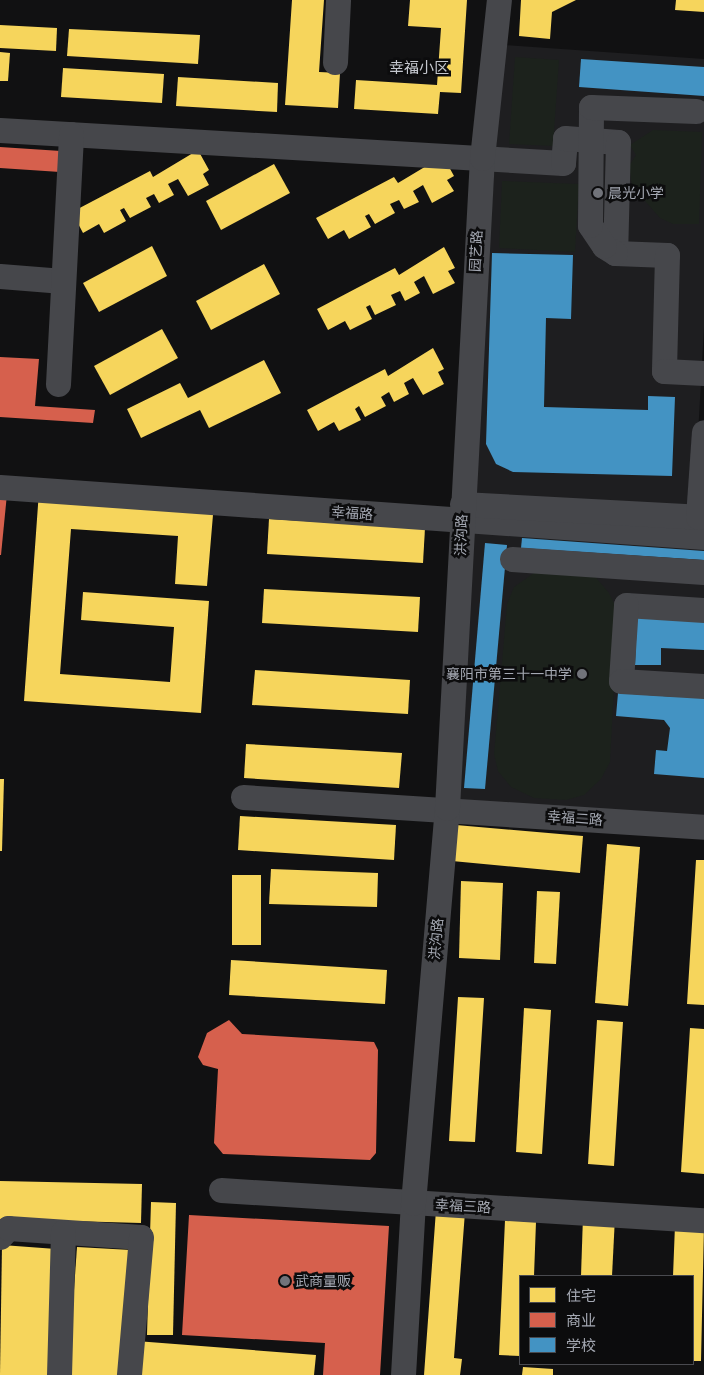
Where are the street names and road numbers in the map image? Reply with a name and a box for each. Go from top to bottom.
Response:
street label: 园艺路 [467,230,485,272]
street label: 幸福路 [330,503,374,523]
street label: 洪沟路 [452,514,470,556]
street label: 幸福二路 [546,808,604,828]
street label: 洪沟路 [426,917,446,961]
street label: 幸福三路 [435,1196,491,1216]

